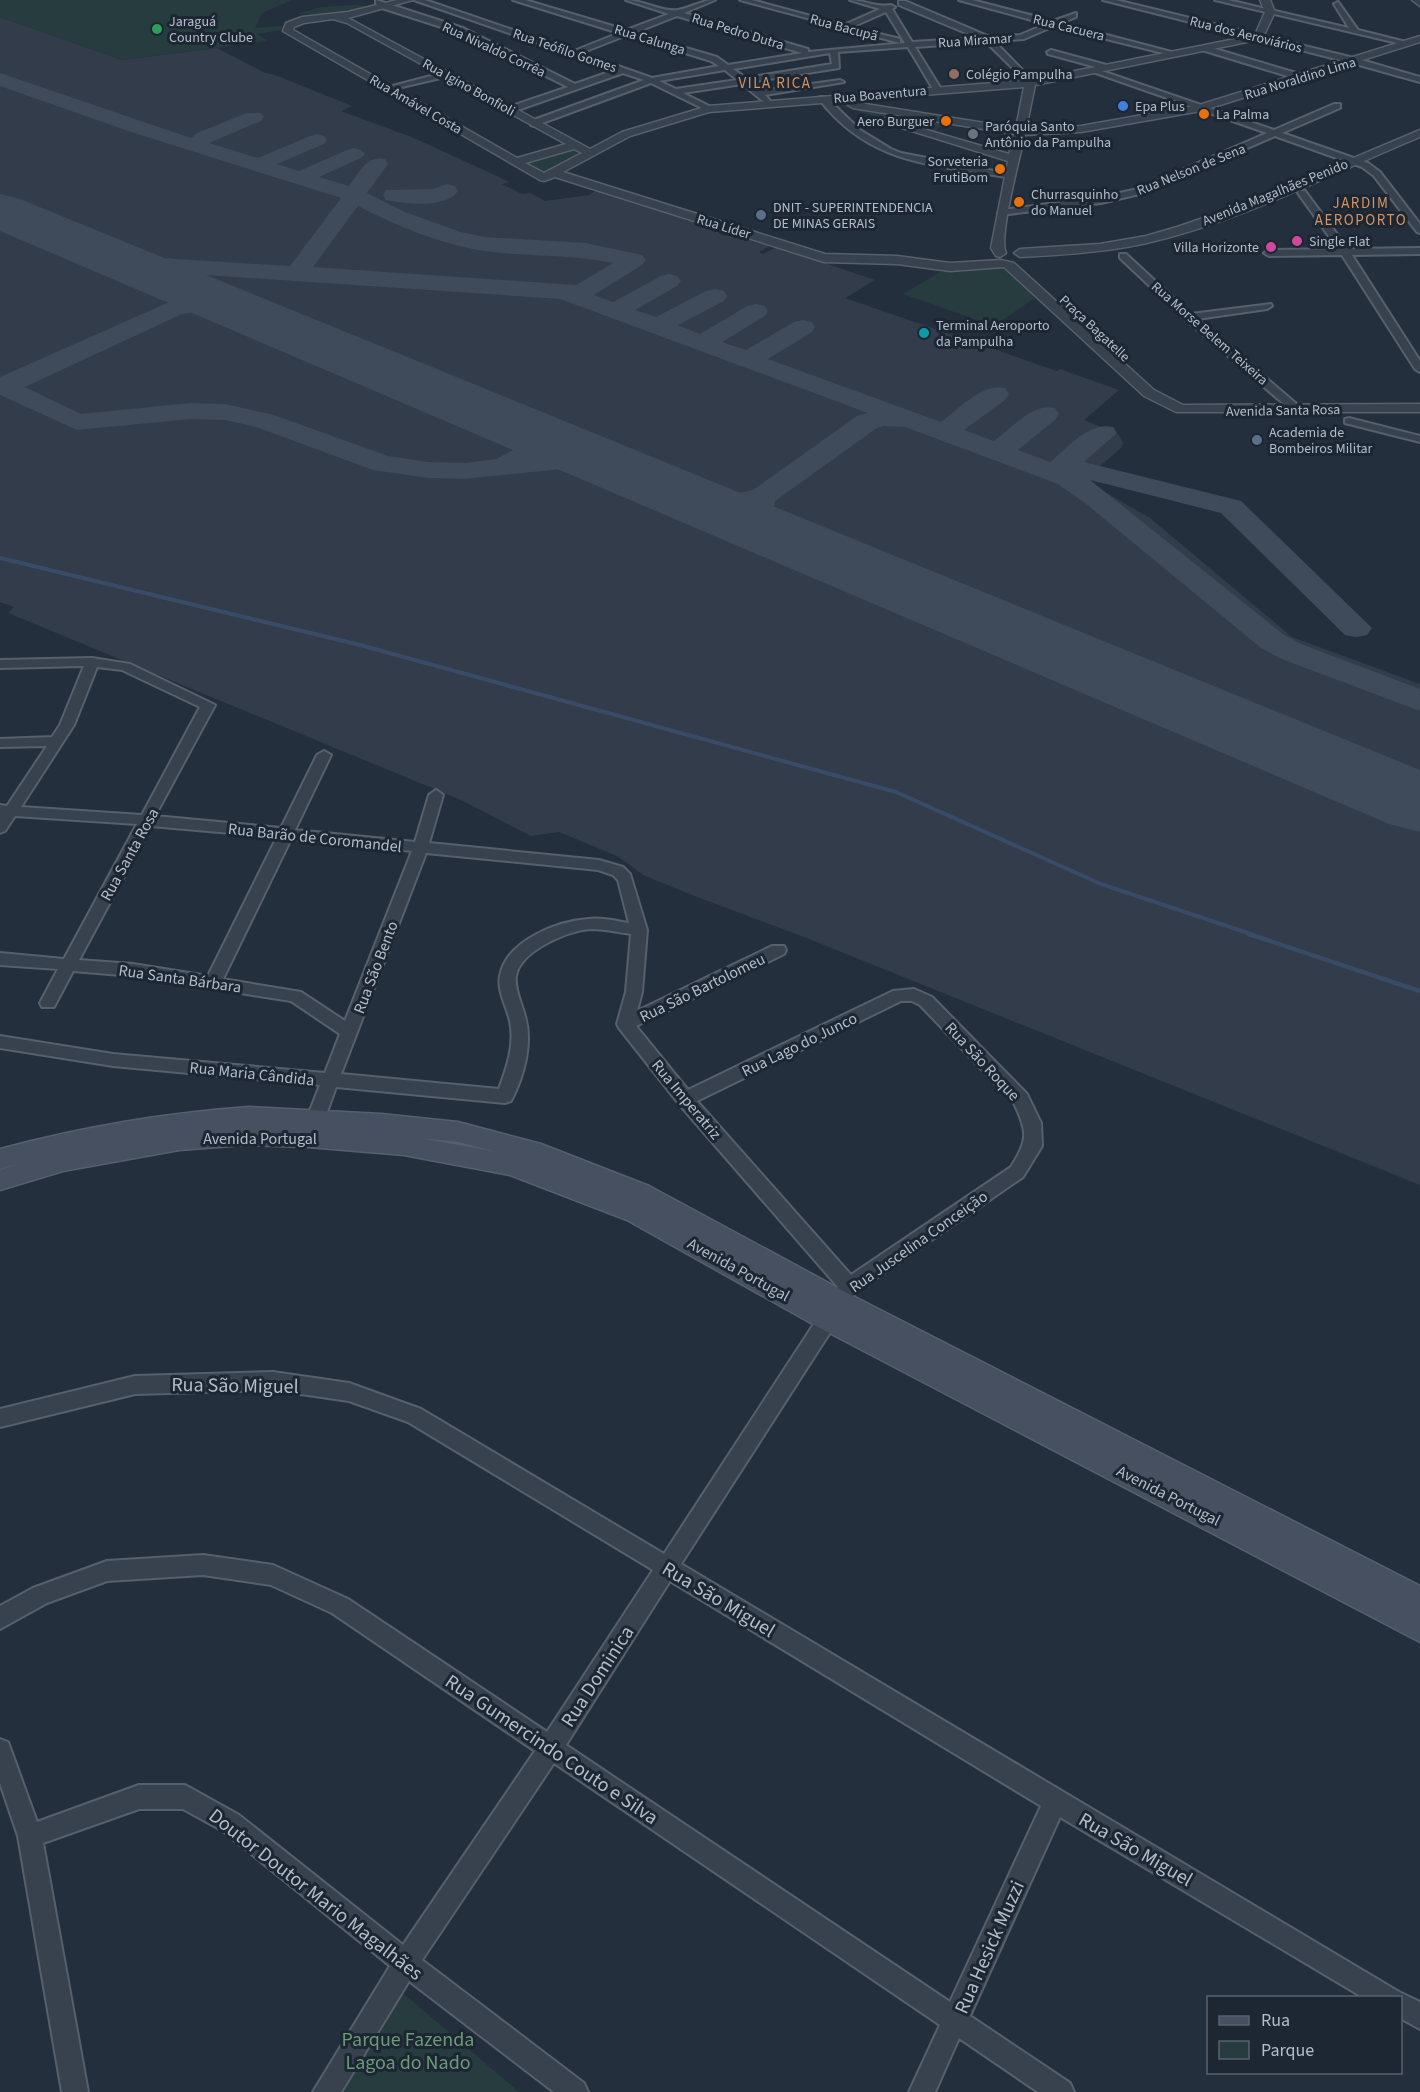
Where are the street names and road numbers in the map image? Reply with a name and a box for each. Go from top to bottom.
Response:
street label: Rua Pedro Dutra [689,8,786,55]
street label: Rua Bacupã [808,9,880,47]
street label: Rua Cacuera [1031,9,1107,47]
street label: Rua dos Aeroviários [1188,11,1304,59]
street label: Rua Nivaldo Corrêa [439,17,549,83]
street label: Rua Calunga [612,20,688,60]
street label: Rua Teófilo Gomes [510,24,619,78]
street label: Rua Miramar [937,28,1013,54]
street label: Rua Noraldino Lima [1242,53,1358,105]
street label: Rua Igino Bonfioli [419,54,519,122]
street label: Rua Amável Costa [365,70,466,140]
street label: Rua Boaventura [833,81,927,109]
street label: Rua Nelson de Sena [1134,139,1249,201]
street label: Avenida Magalhães Penido [1199,155,1351,231]
street label: Rua Líder [694,209,753,245]
street label: Rua Morse Belem Teixeira [1147,277,1272,390]
street label: Praça Bagatelle [1055,291,1134,367]
street label: Avenida Santa Rosa [1226,400,1340,422]
street label: Rua Santa Rosa [95,804,164,905]
street label: Rua Barão de Coromandel [227,818,403,858]
street label: Rua São Bento [348,918,404,1017]
street label: Rua São Bartolomeu [636,948,769,1028]
street label: Rua Santa Bárbara [117,959,243,998]
street label: Rua Lago do Junco [738,1007,861,1082]
street label: Rua São Roque [940,1017,1025,1106]
street label: Rua Imperatriz [646,1055,726,1144]
street label: Rua Maria Cândida [188,1057,315,1091]
street label: Avenida Portugal [203,1128,317,1150]
street label: Rua Juscelina Conceição [845,1186,992,1298]
street label: Avenida Portugal [683,1233,794,1307]
street label: Rua São Miguel [171,1371,299,1401]
street label: Avenida Portugal [1113,1460,1224,1532]
street label: Rua São Miguel [657,1555,780,1645]
street label: Rua Dominica [555,1620,641,1733]
street label: Rua Gumercindo Couto e Silva [439,1668,664,1832]
street label: Doutor Doutor Mario Magalhães [202,1802,428,1987]
street label: Rua São Miguel [1073,1806,1198,1894]
street label: Rua Hesick Muzzi [948,1876,1032,2018]

